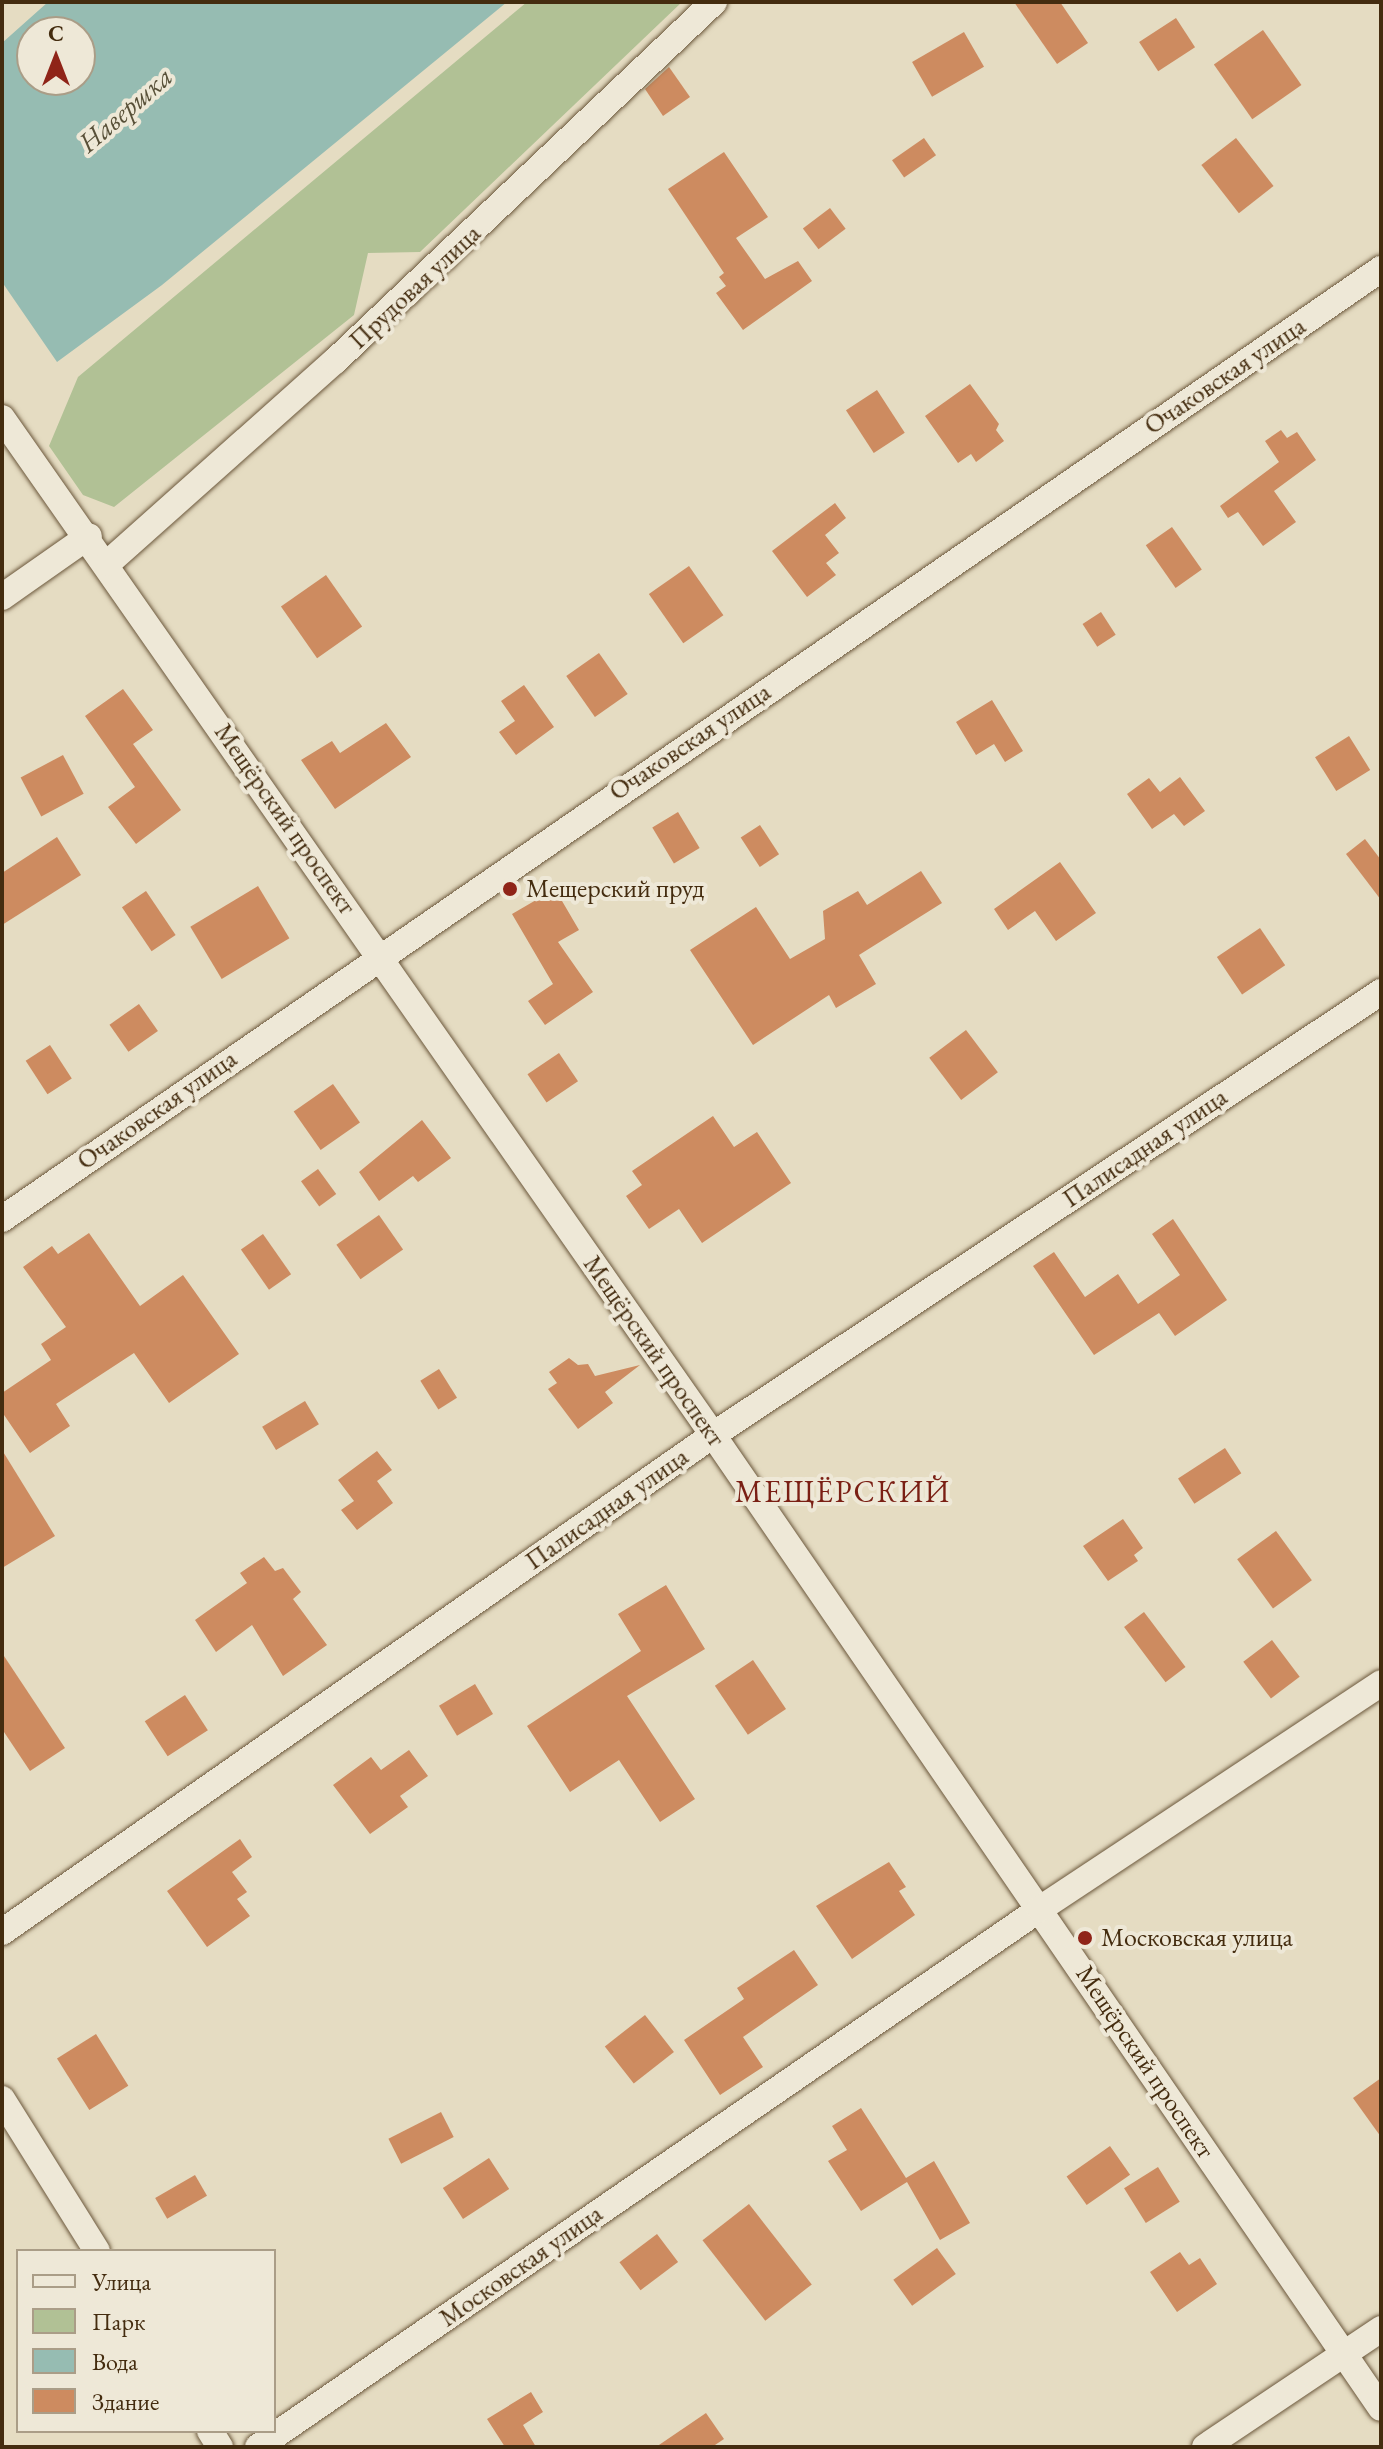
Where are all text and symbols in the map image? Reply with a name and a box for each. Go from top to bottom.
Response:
north arrow [16,16,96,96]
text: С [48,19,64,48]
water label: Навершка [71,59,179,159]
street label: Прудовая улица [343,218,487,356]
street label: Очаковская улица [1138,311,1312,441]
street label: Очаковская улица [603,677,777,807]
street label: Мещёрский проспект [207,718,363,920]
place label: Мещерский пруд [526,873,704,905]
marker: Мещерский пруд [501,880,519,898]
street label: Очаковская улица [71,1043,243,1177]
street label: Палисадная улица [1057,1081,1233,1215]
street label: Мещёрский проспект [576,1250,732,1452]
street label: Палисадная улица [519,1441,695,1577]
district label: МЕЩЁРСКИЙ [735,1474,951,1510]
place label: Московская улица [1101,1922,1293,1954]
marker: Московская улица [1076,1929,1094,1947]
street label: Мещёрский проспект [1069,1960,1221,2164]
street label: Московская улица [433,2198,609,2334]
legend [16,2249,276,2433]
text: Улица [92,2266,151,2297]
text: Парк [92,2306,145,2337]
text: Вода [92,2346,138,2377]
text: Здание [92,2386,159,2417]

